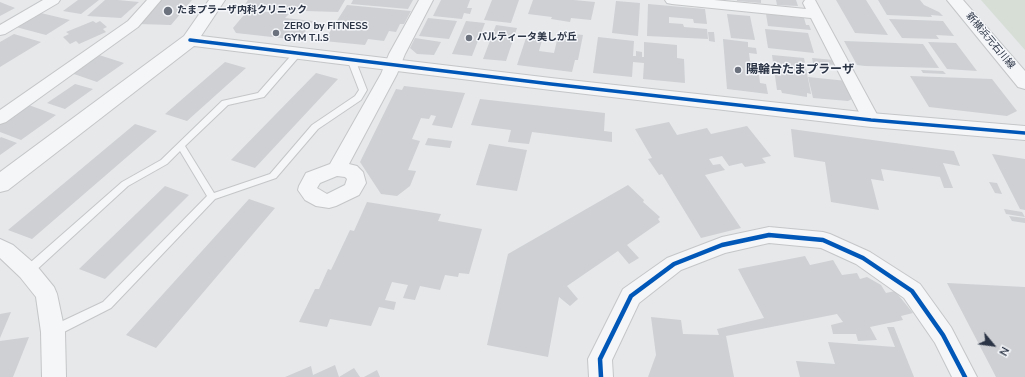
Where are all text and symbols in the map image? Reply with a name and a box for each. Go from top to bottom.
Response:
marker: たまプラーザ内科クリニック [162,5,174,17]
place label: たまプラーザ内科クリニック [177,5,307,17]
street label: 新横浜元石川線 [963,10,1017,72]
place label: ZERO by FITNESS GYM T.I.S [284,21,368,44]
marker: ZERO by FITNESS GYM T.I.S [271,28,281,38]
place label: パルティータ美しが丘 [477,32,577,44]
marker: パルティータ美しが丘 [464,33,474,43]
place label: 陽輪台たまプラーザ [746,63,854,77]
marker: 陽輪台たまプラーザ [733,65,743,75]
north arrow [973,325,1013,365]
text: N [995,344,1012,358]

